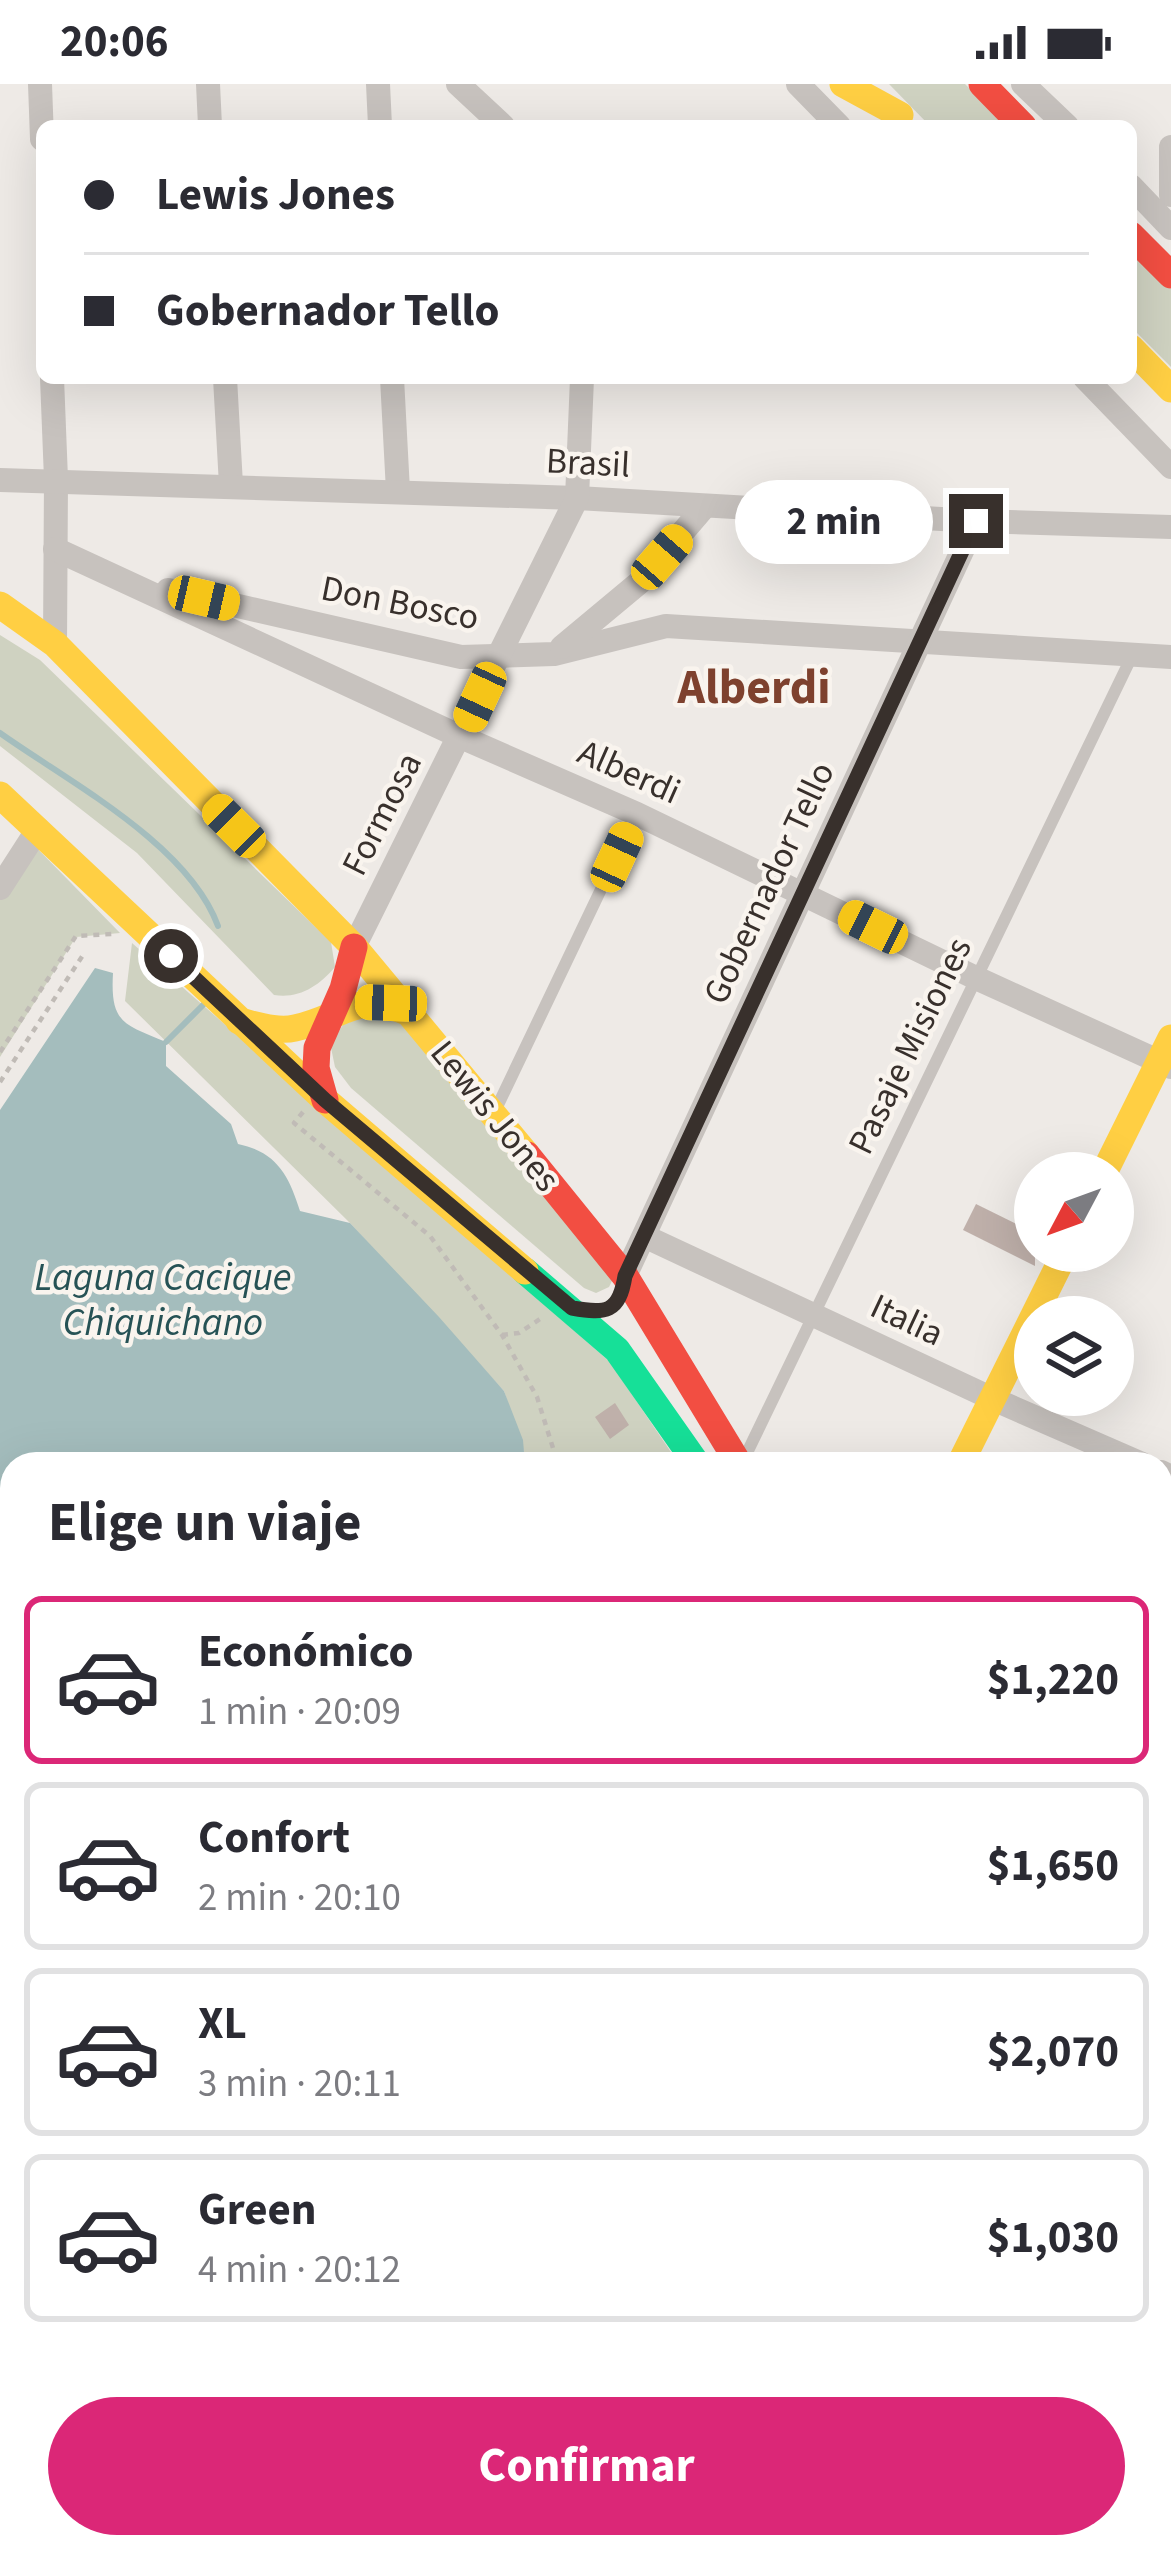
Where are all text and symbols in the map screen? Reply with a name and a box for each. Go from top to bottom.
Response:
text: 20:06 [60,10,169,74]
text: Lewis Jones [156,163,395,227]
text: Gobernador Tello [156,279,499,343]
street label: Brasil [545,435,631,491]
callout: 2 min [736,479,934,563]
text: 2 min [787,494,881,550]
route end [949,494,1003,548]
car [625,518,699,596]
street label: Don Bosco [317,563,483,643]
car [165,572,243,624]
district label: Alberdi [677,654,830,722]
car [448,657,512,737]
street label: Alberdi [570,727,688,817]
street label: Formosa [329,744,435,884]
street label: Gobernador Tello [691,754,847,1012]
car [196,788,272,864]
car [585,817,649,897]
car [833,895,913,959]
route start [144,929,198,983]
street label: Pasaje Misiones [836,929,984,1163]
car [354,984,428,1022]
street label: Lewis Jones [418,1029,572,1203]
north arrow [1014,1152,1134,1272]
map controls [1014,1152,1134,1416]
water label: Laguna Cacique Chiquichano [34,1250,292,1351]
street label: Italia [862,1281,952,1359]
button: layers [1014,1296,1134,1416]
text: Elige un viaje [48,1485,362,1562]
text: Económico [198,1620,414,1684]
icon: car [54,1626,162,1734]
text: $1,220 [987,1648,1119,1712]
text: 1 min · 20:09 [198,1684,401,1740]
text: Confort [198,1806,350,1870]
icon: car [54,1812,162,1920]
text: $1,650 [987,1834,1119,1898]
text: 2 min · 20:10 [198,1870,401,1926]
text: XL [198,1992,247,2056]
icon: car [54,1998,162,2106]
text: $2,070 [987,2020,1119,2084]
text: 3 min · 20:11 [198,2056,401,2112]
text: Green [198,2178,317,2242]
icon: car [54,2184,162,2292]
text: $1,030 [987,2206,1119,2270]
text: 4 min · 20:12 [198,2242,401,2298]
button: Confirmar [48,2397,1125,2535]

